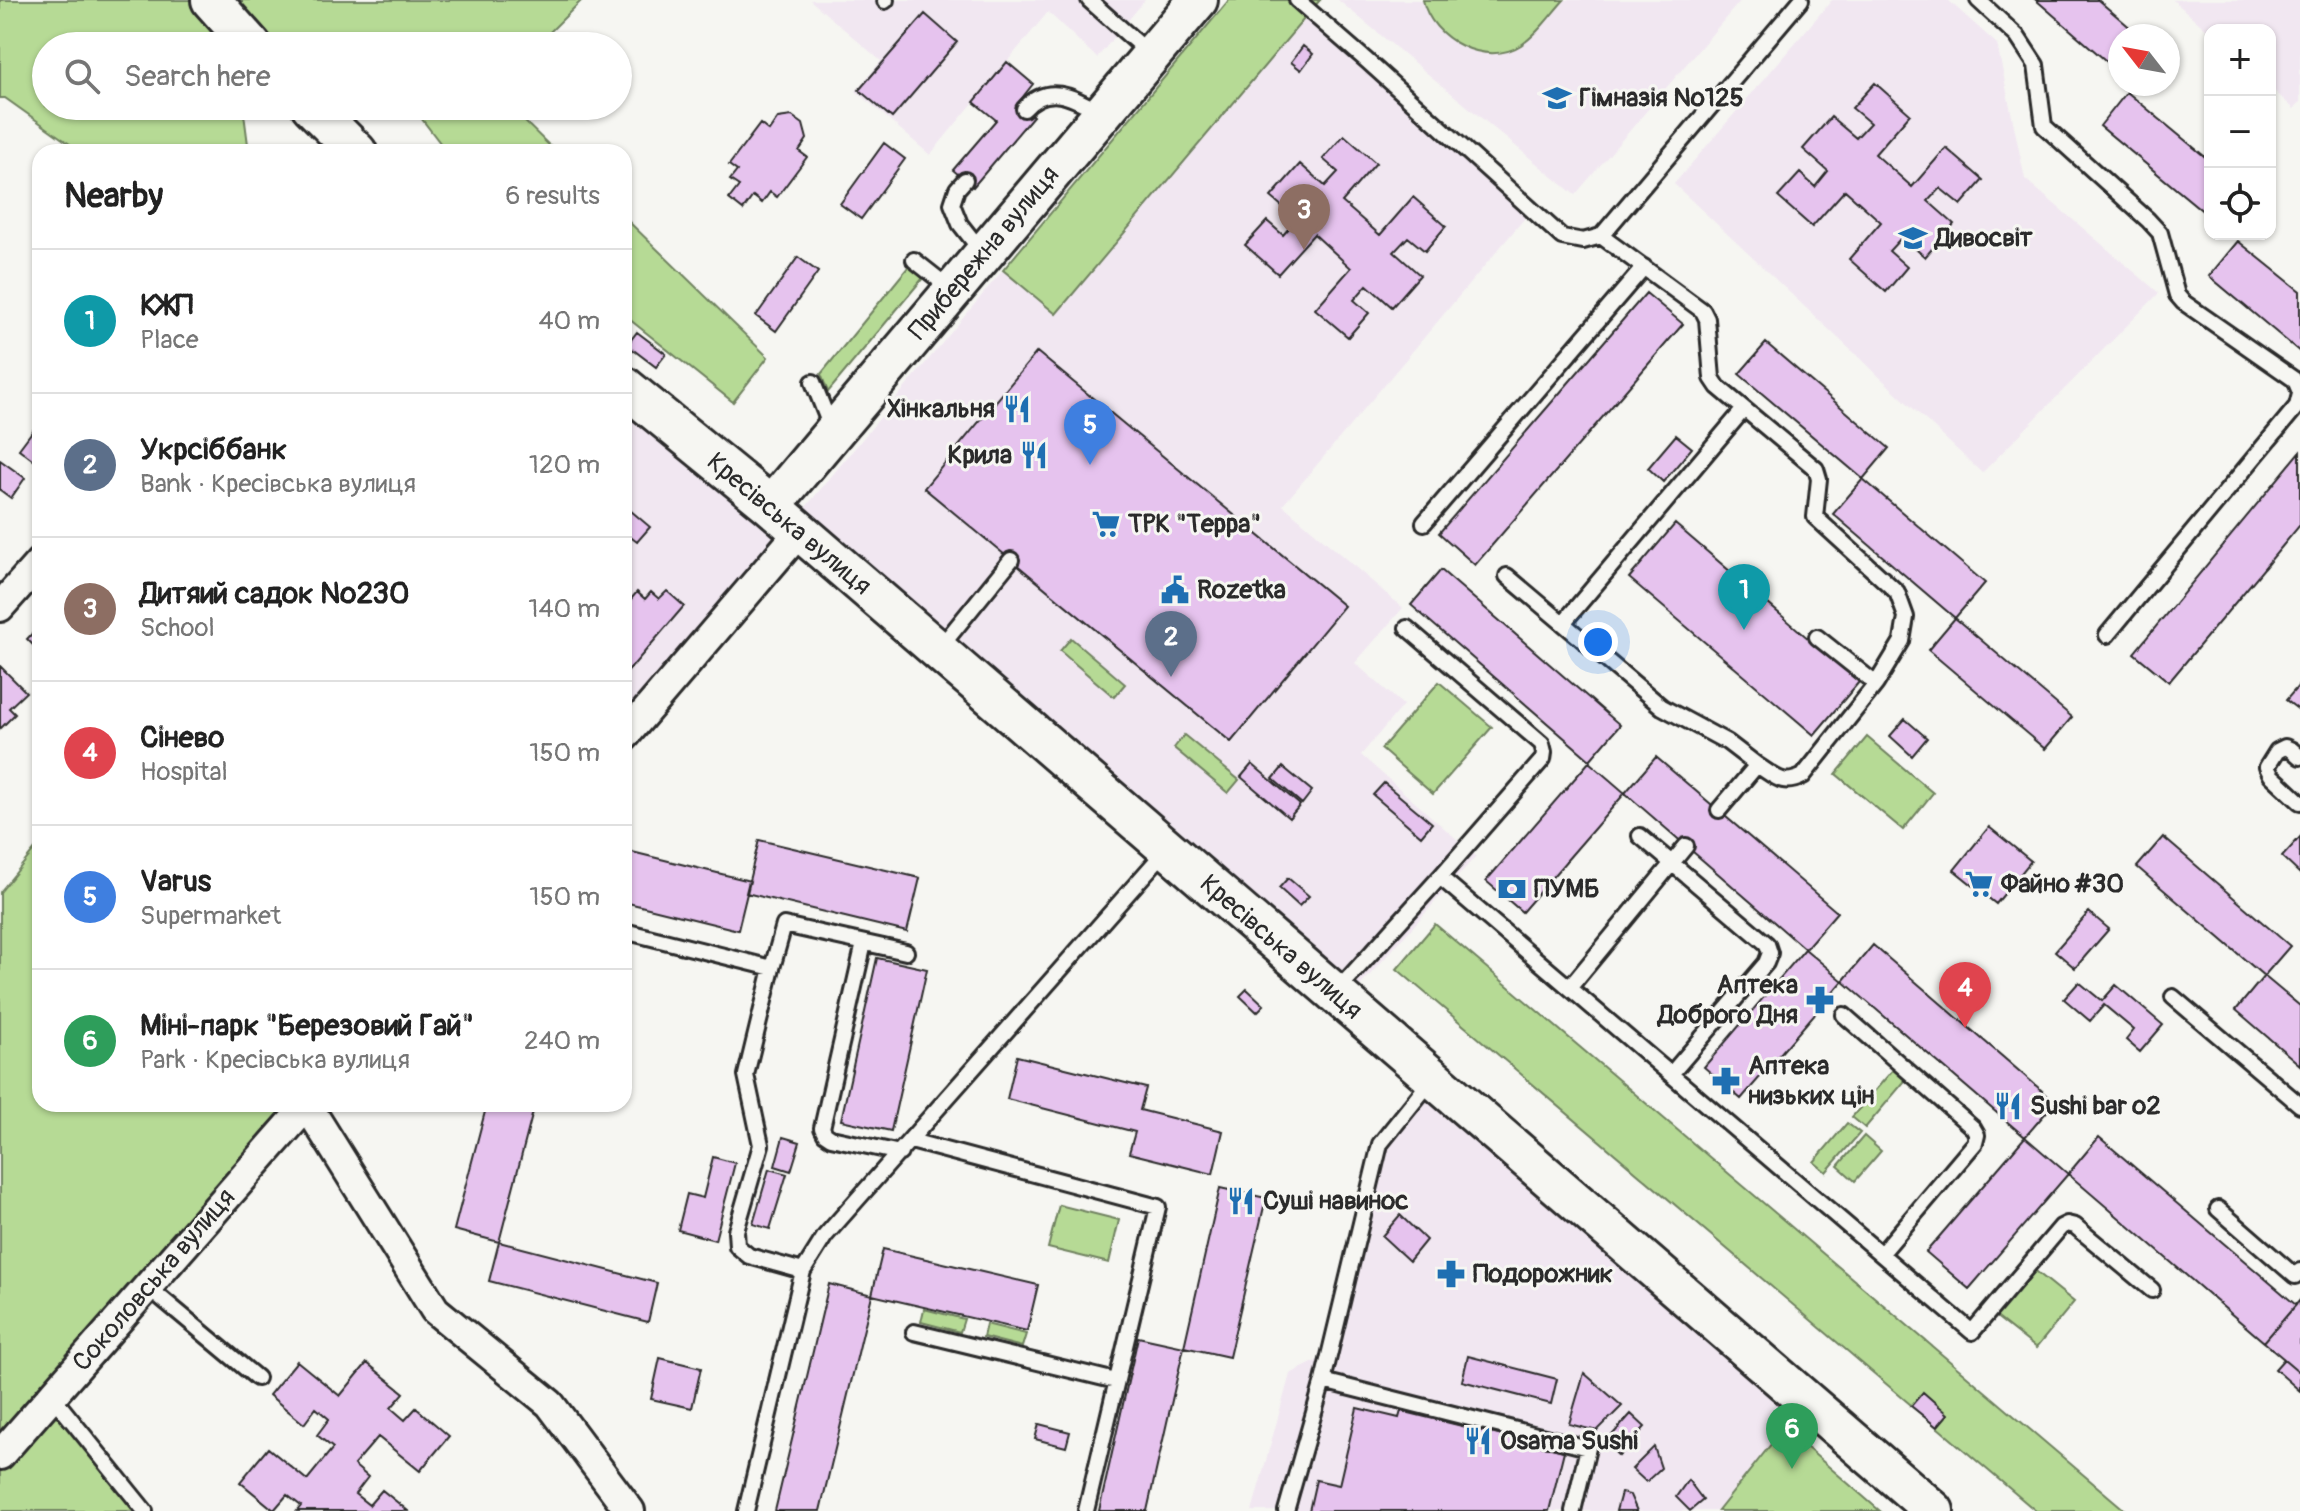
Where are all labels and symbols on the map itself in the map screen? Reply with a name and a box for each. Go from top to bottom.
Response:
north arrow [2108,24,2180,96]
place label: Гімназія №125 [1579,82,1744,114]
school or university icon: Гімназія №125 [1542,83,1572,113]
street label: Прибережна вулиця [902,159,1066,347]
pin: 3 [1278,184,1330,250]
place label: Дивосвіт [1933,222,2034,254]
school or university icon: Дивосвіт [1898,223,1928,253]
place label: Хінкальня [887,393,995,425]
restaurant icon: Хінкальня [1002,394,1032,424]
pin: 5 [1064,399,1116,465]
place label: Крила [947,439,1012,471]
restaurant icon: Крила [1019,440,1049,470]
street label: Кресівська вулиця [700,446,878,602]
place label: ТРК "Терра" [1127,508,1261,540]
supermarket icon: ТРК "Терра" [1091,509,1121,539]
pin: 1 [1718,564,1770,630]
place label: Rozetka [1197,574,1286,606]
public building icon: Rozetka [1160,575,1190,605]
pin: 2 [1145,611,1197,677]
your location [1578,622,1618,662]
street label: Кресівська вулиця [1193,868,1369,1026]
place label: Файно #30 [2000,868,2124,900]
supermarket icon: Файно #30 [1964,869,1994,899]
place label: ПУМБ [1534,873,1600,905]
bank icon: ПУМБ [1497,874,1527,904]
pin: 4 [1939,962,1991,1028]
place label: Аптека Доброго Дня [1656,969,1798,1031]
pharmacy icon: Аптека Доброго Дня [1805,985,1835,1015]
place label: Аптека низьких цін [1748,1050,1875,1112]
pharmacy icon: Аптека низьких цін [1711,1066,1741,1096]
place label: Sushi bar o2 [2030,1090,2161,1122]
restaurant icon: Sushi bar o2 [1993,1091,2023,1121]
street label: Соколовська вулиця [66,1182,242,1378]
place label: Суші навинос [1263,1185,1408,1217]
restaurant icon: Суші навинос [1226,1186,1256,1216]
place label: Подорожник [1473,1258,1613,1290]
pharmacy icon: Подорожник [1436,1259,1466,1289]
pin: 6 [1766,1403,1818,1469]
place label: Osama Sushi [1500,1425,1638,1457]
restaurant icon: Osama Sushi [1463,1426,1493,1456]

